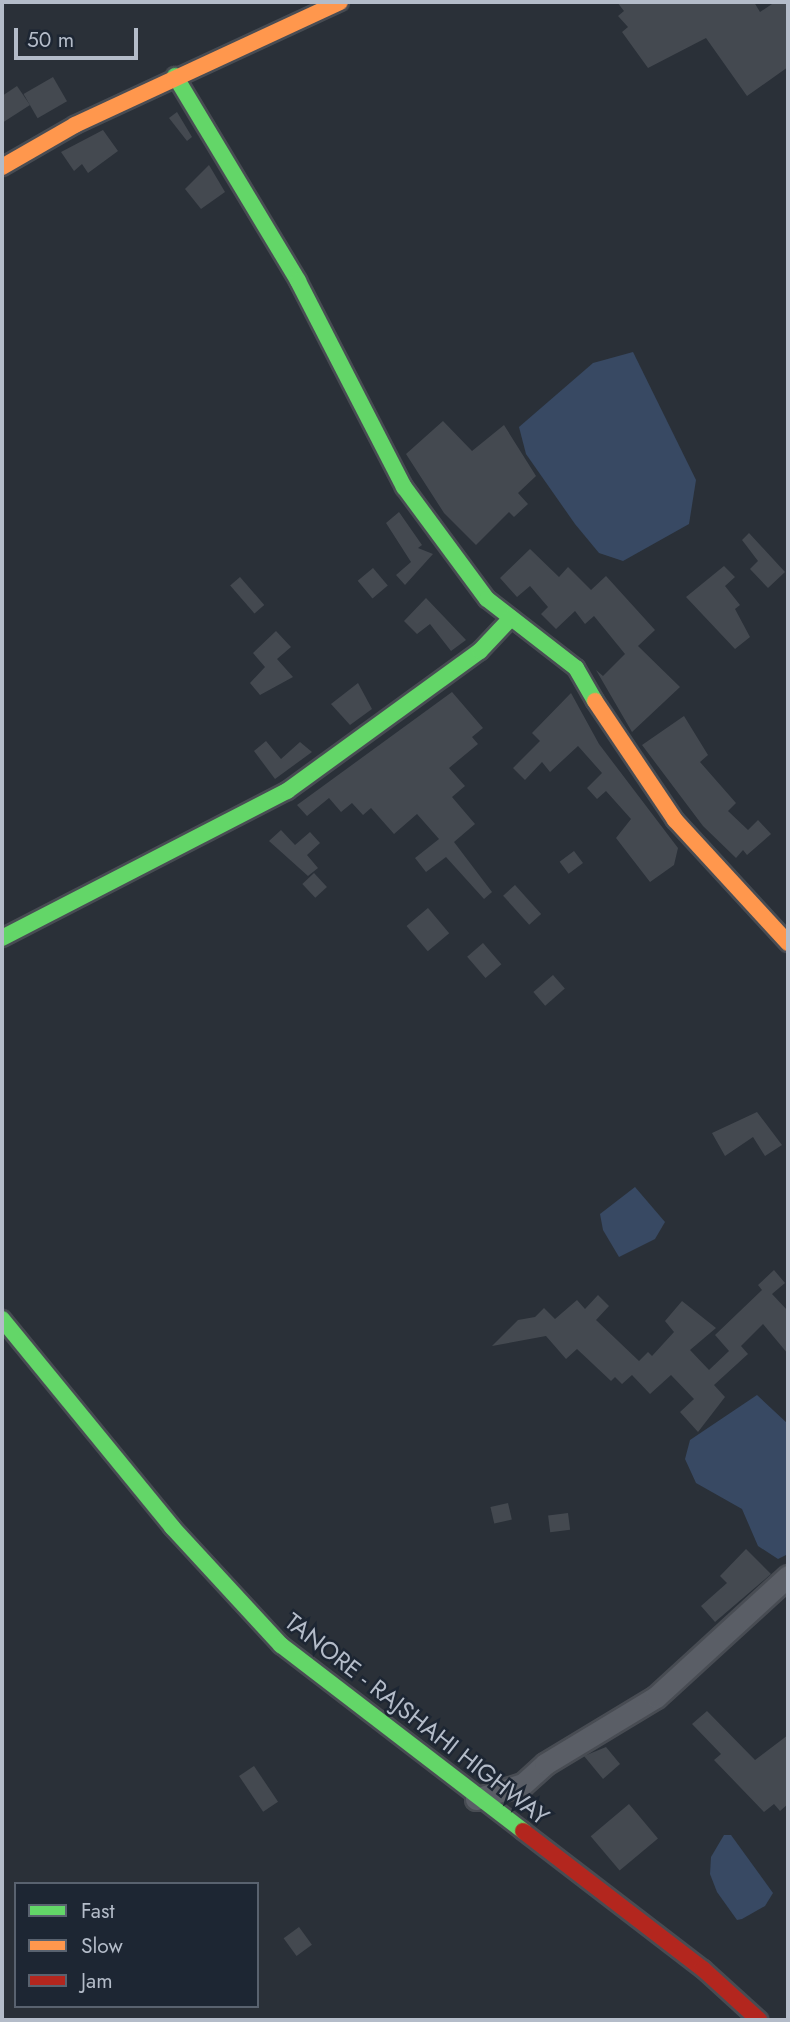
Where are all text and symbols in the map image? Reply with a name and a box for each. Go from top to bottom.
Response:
scale bar [18,14,142,58]
text: 50 m [27,25,74,55]
street label: TANORE - RAJSHAHI HIGHWAY [279,1607,555,1831]
legend [14,1882,259,2008]
text: Fast [81,1896,114,1926]
text: Slow [81,1931,123,1961]
text: Jam [81,1966,113,1996]

